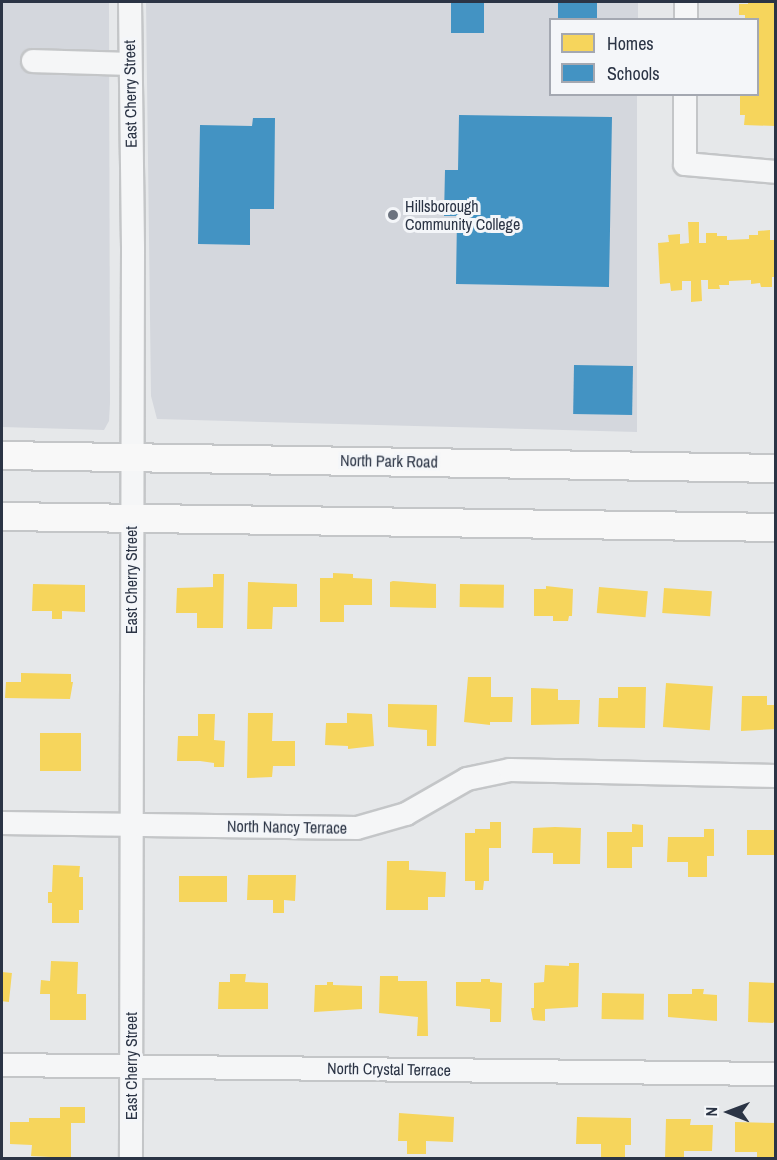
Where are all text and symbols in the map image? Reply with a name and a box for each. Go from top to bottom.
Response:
legend [549,18,759,96]
text: Homes [607,31,654,56]
street label: East Cherry Street [119,40,141,148]
text: Schools [607,61,660,86]
place label: Hillsborough Community College [405,196,520,234]
marker: Hillsborough Community College [386,208,400,222]
street label: North Park Road [340,451,438,471]
street label: East Cherry Street [121,526,141,634]
street label: North Nancy Terrace [227,816,347,838]
street label: East Cherry Street [121,1012,141,1120]
street label: North Crystal Terrace [327,1058,451,1080]
north arrow [699,1082,759,1142]
text: N [700,1107,722,1117]

